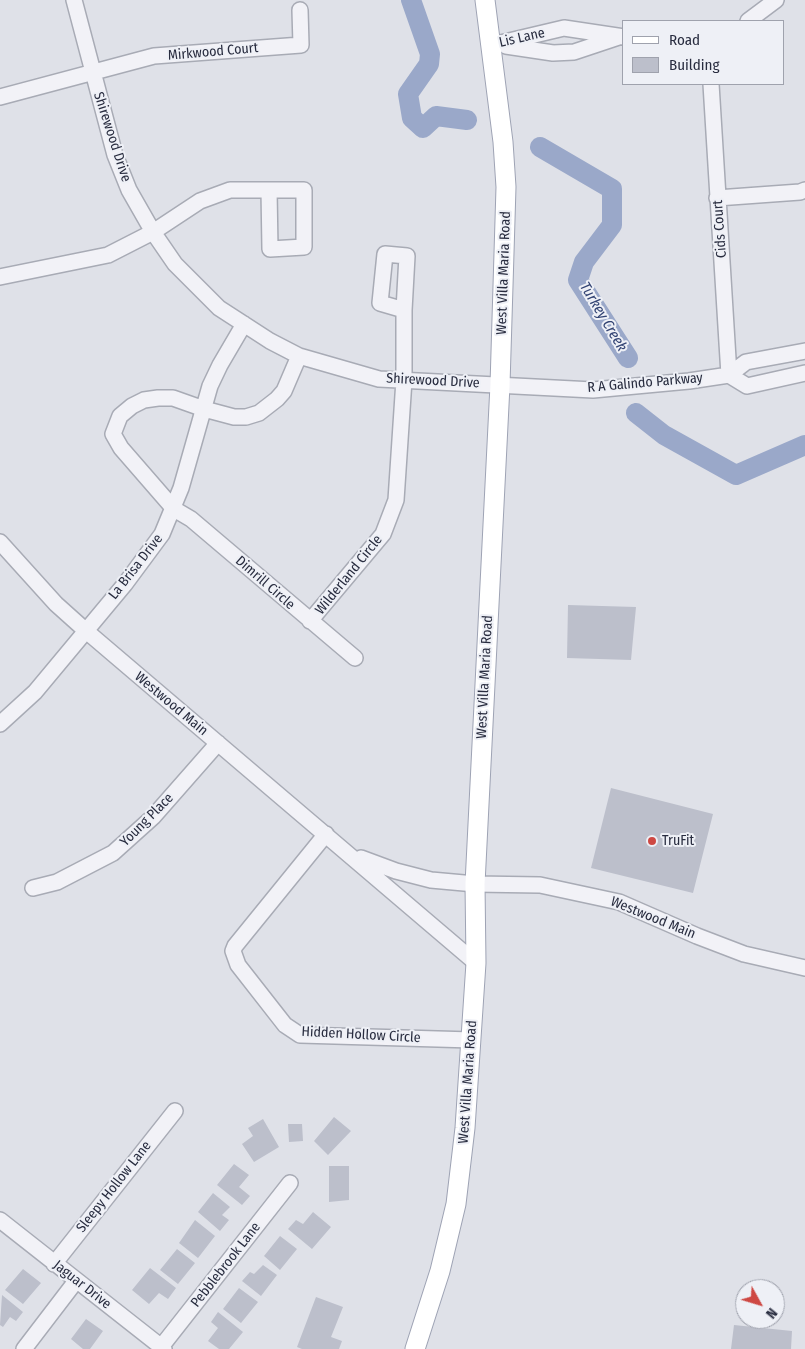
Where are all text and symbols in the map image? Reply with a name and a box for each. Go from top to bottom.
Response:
legend [622,20,785,85]
street label: Lis Lane [498,25,546,51]
text: Road [669,31,700,49]
street label: Mirkwood Court [167,40,259,64]
text: Building [669,56,720,74]
street label: Shirewood Drive [90,90,134,184]
street label: Cids Court [710,199,730,259]
street label: West Villa Maria Road [493,211,515,335]
water label: Turkey Creek [575,279,631,355]
street label: Shirewood Drive [386,370,480,392]
street label: R A Galindo Parkway [587,370,703,396]
street label: La Brisa Drive [105,531,167,603]
street label: Wilderland Circle [312,532,386,618]
street label: Dimrill Circle [232,553,298,613]
street label: West Villa Maria Road [473,615,497,739]
street label: Westwood Main [131,669,211,739]
street label: Young Place [117,790,177,850]
place label: TruFit [662,833,694,849]
marker: TruFit [646,835,658,847]
street label: Westwood Main [608,893,698,943]
street label: West Villa Maria Road [455,1020,481,1144]
street label: Hidden Hollow Circle [301,1023,421,1047]
street label: Sleepy Hollow Lane [73,1138,155,1236]
street label: Pebblebrook Lane [188,1219,264,1311]
street label: Jaguar Drive [50,1257,114,1313]
north arrow [735,1279,785,1329]
text: N [762,1305,781,1322]

